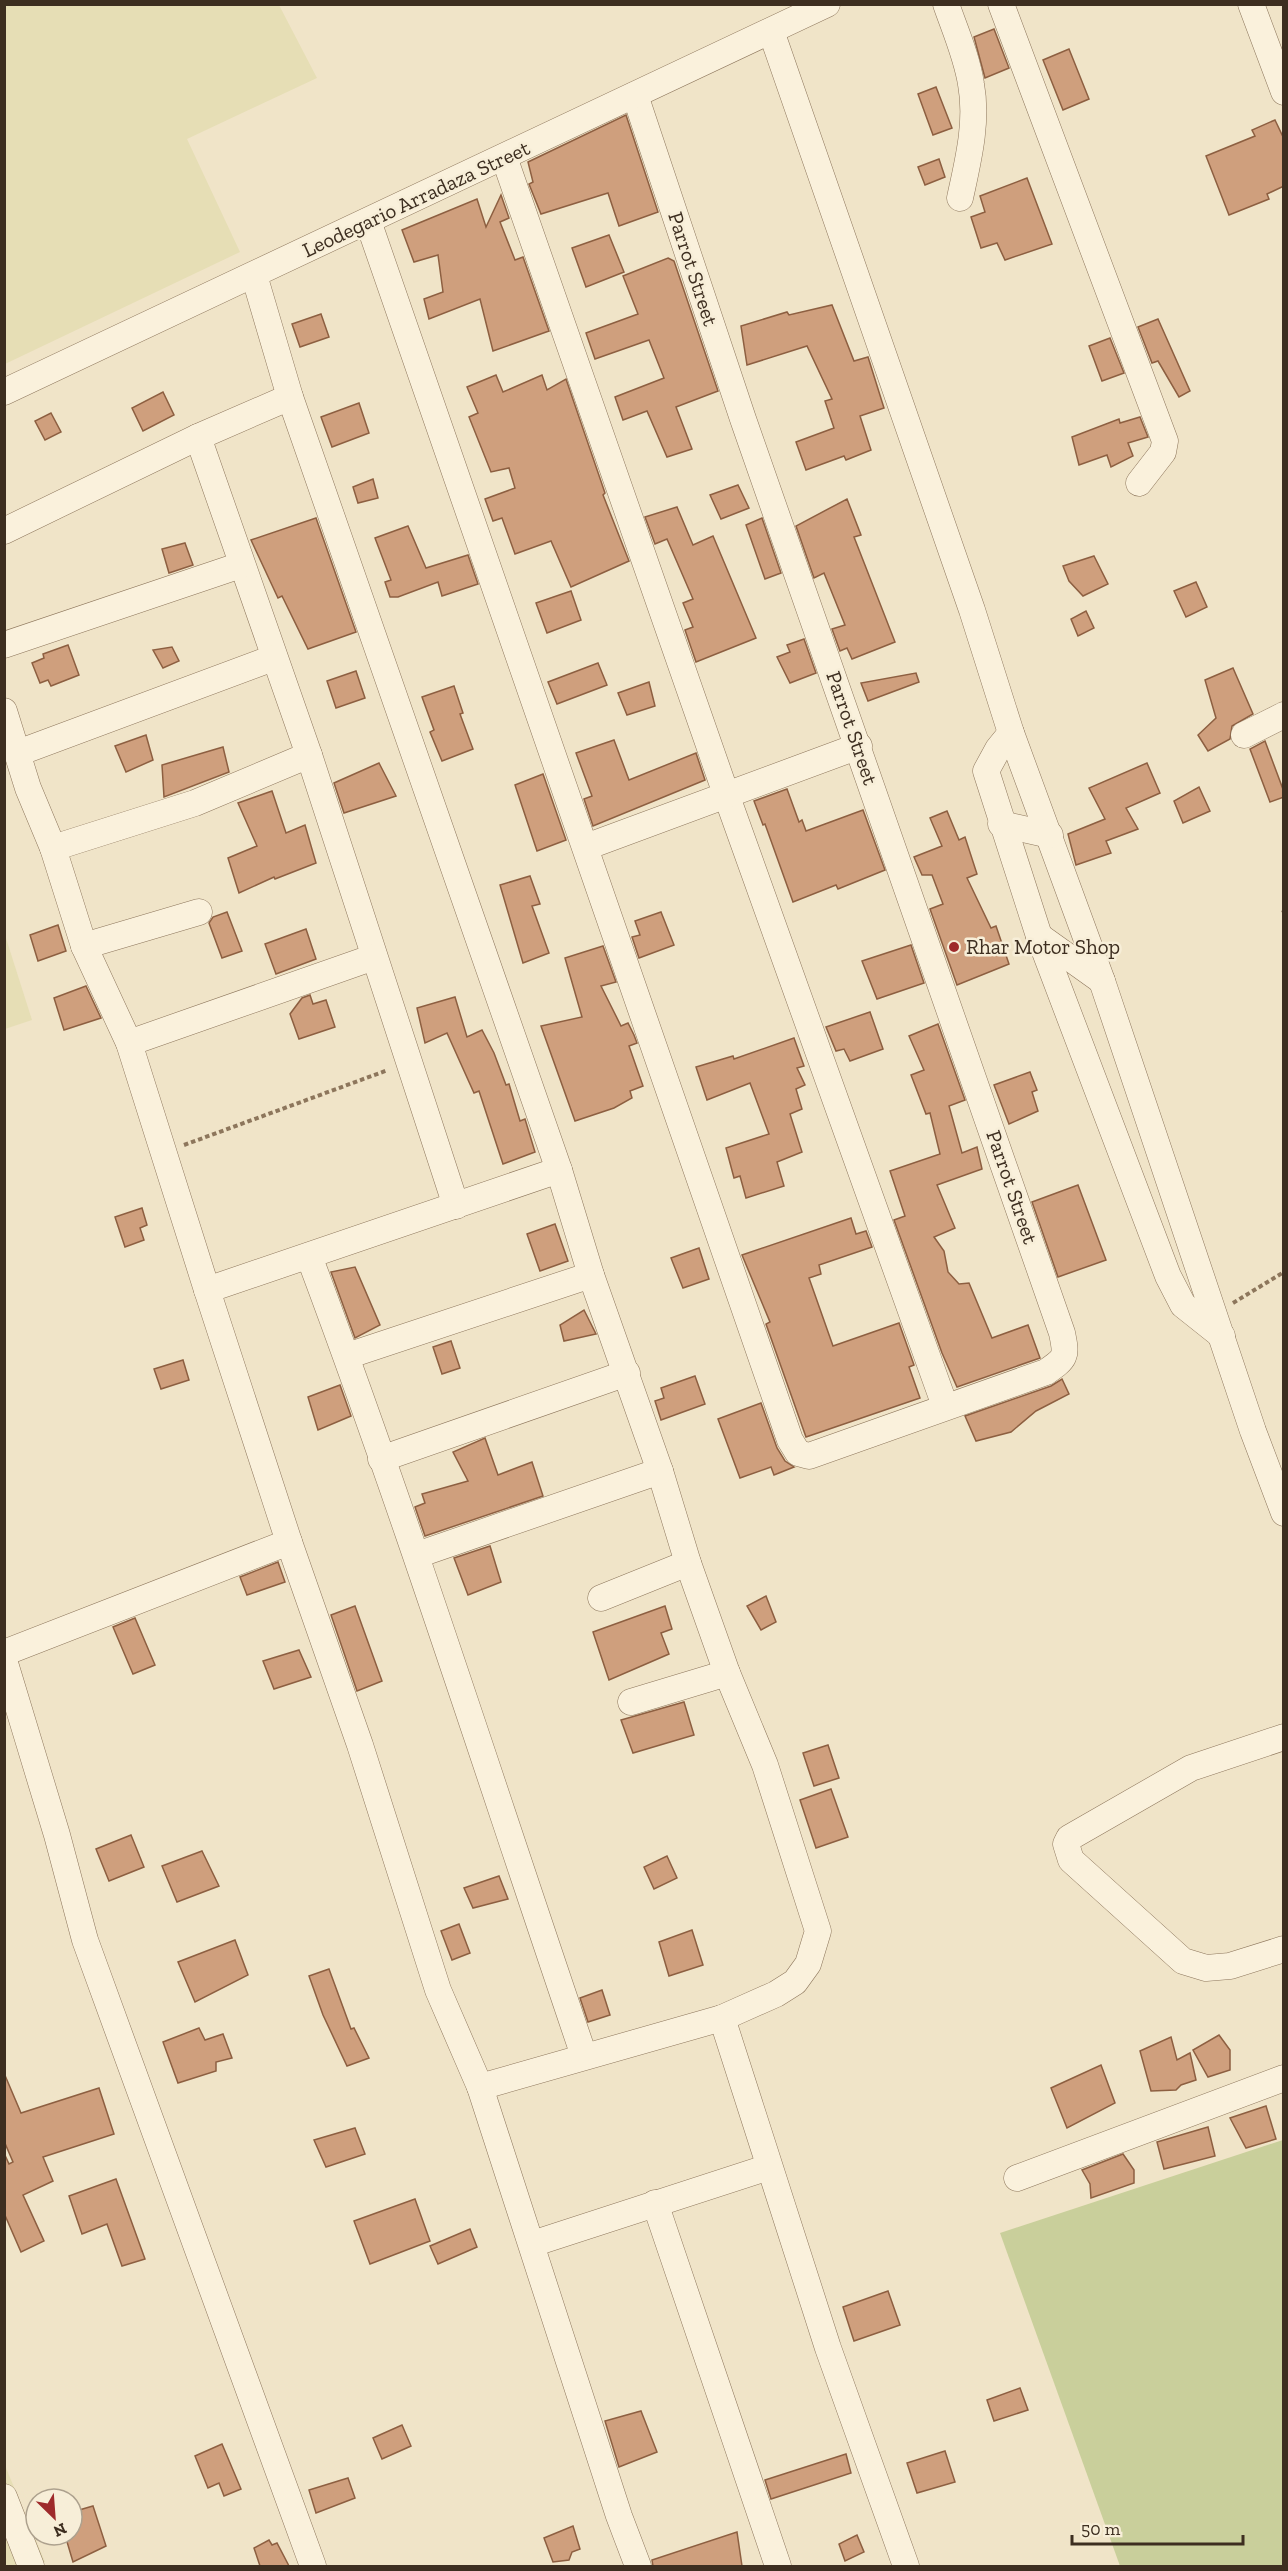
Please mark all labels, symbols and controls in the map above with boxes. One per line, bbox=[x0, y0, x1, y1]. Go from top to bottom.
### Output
street label: Leodegario Arradaza Street bbox=[298, 135, 534, 262]
street label: Parrot Street bbox=[663, 209, 724, 329]
street label: Parrot Street bbox=[821, 668, 884, 788]
place label: Rhar Motor Shop bbox=[966, 934, 1120, 959]
marker: Rhar Motor Shop bbox=[947, 940, 961, 954]
street label: Parrot Street bbox=[981, 1127, 1044, 1247]
north arrow bbox=[24, 2487, 84, 2547]
scale bar bbox=[1072, 2508, 1243, 2546]
text: 50 m bbox=[1081, 2518, 1121, 2540]
text: N bbox=[51, 2519, 70, 2541]

